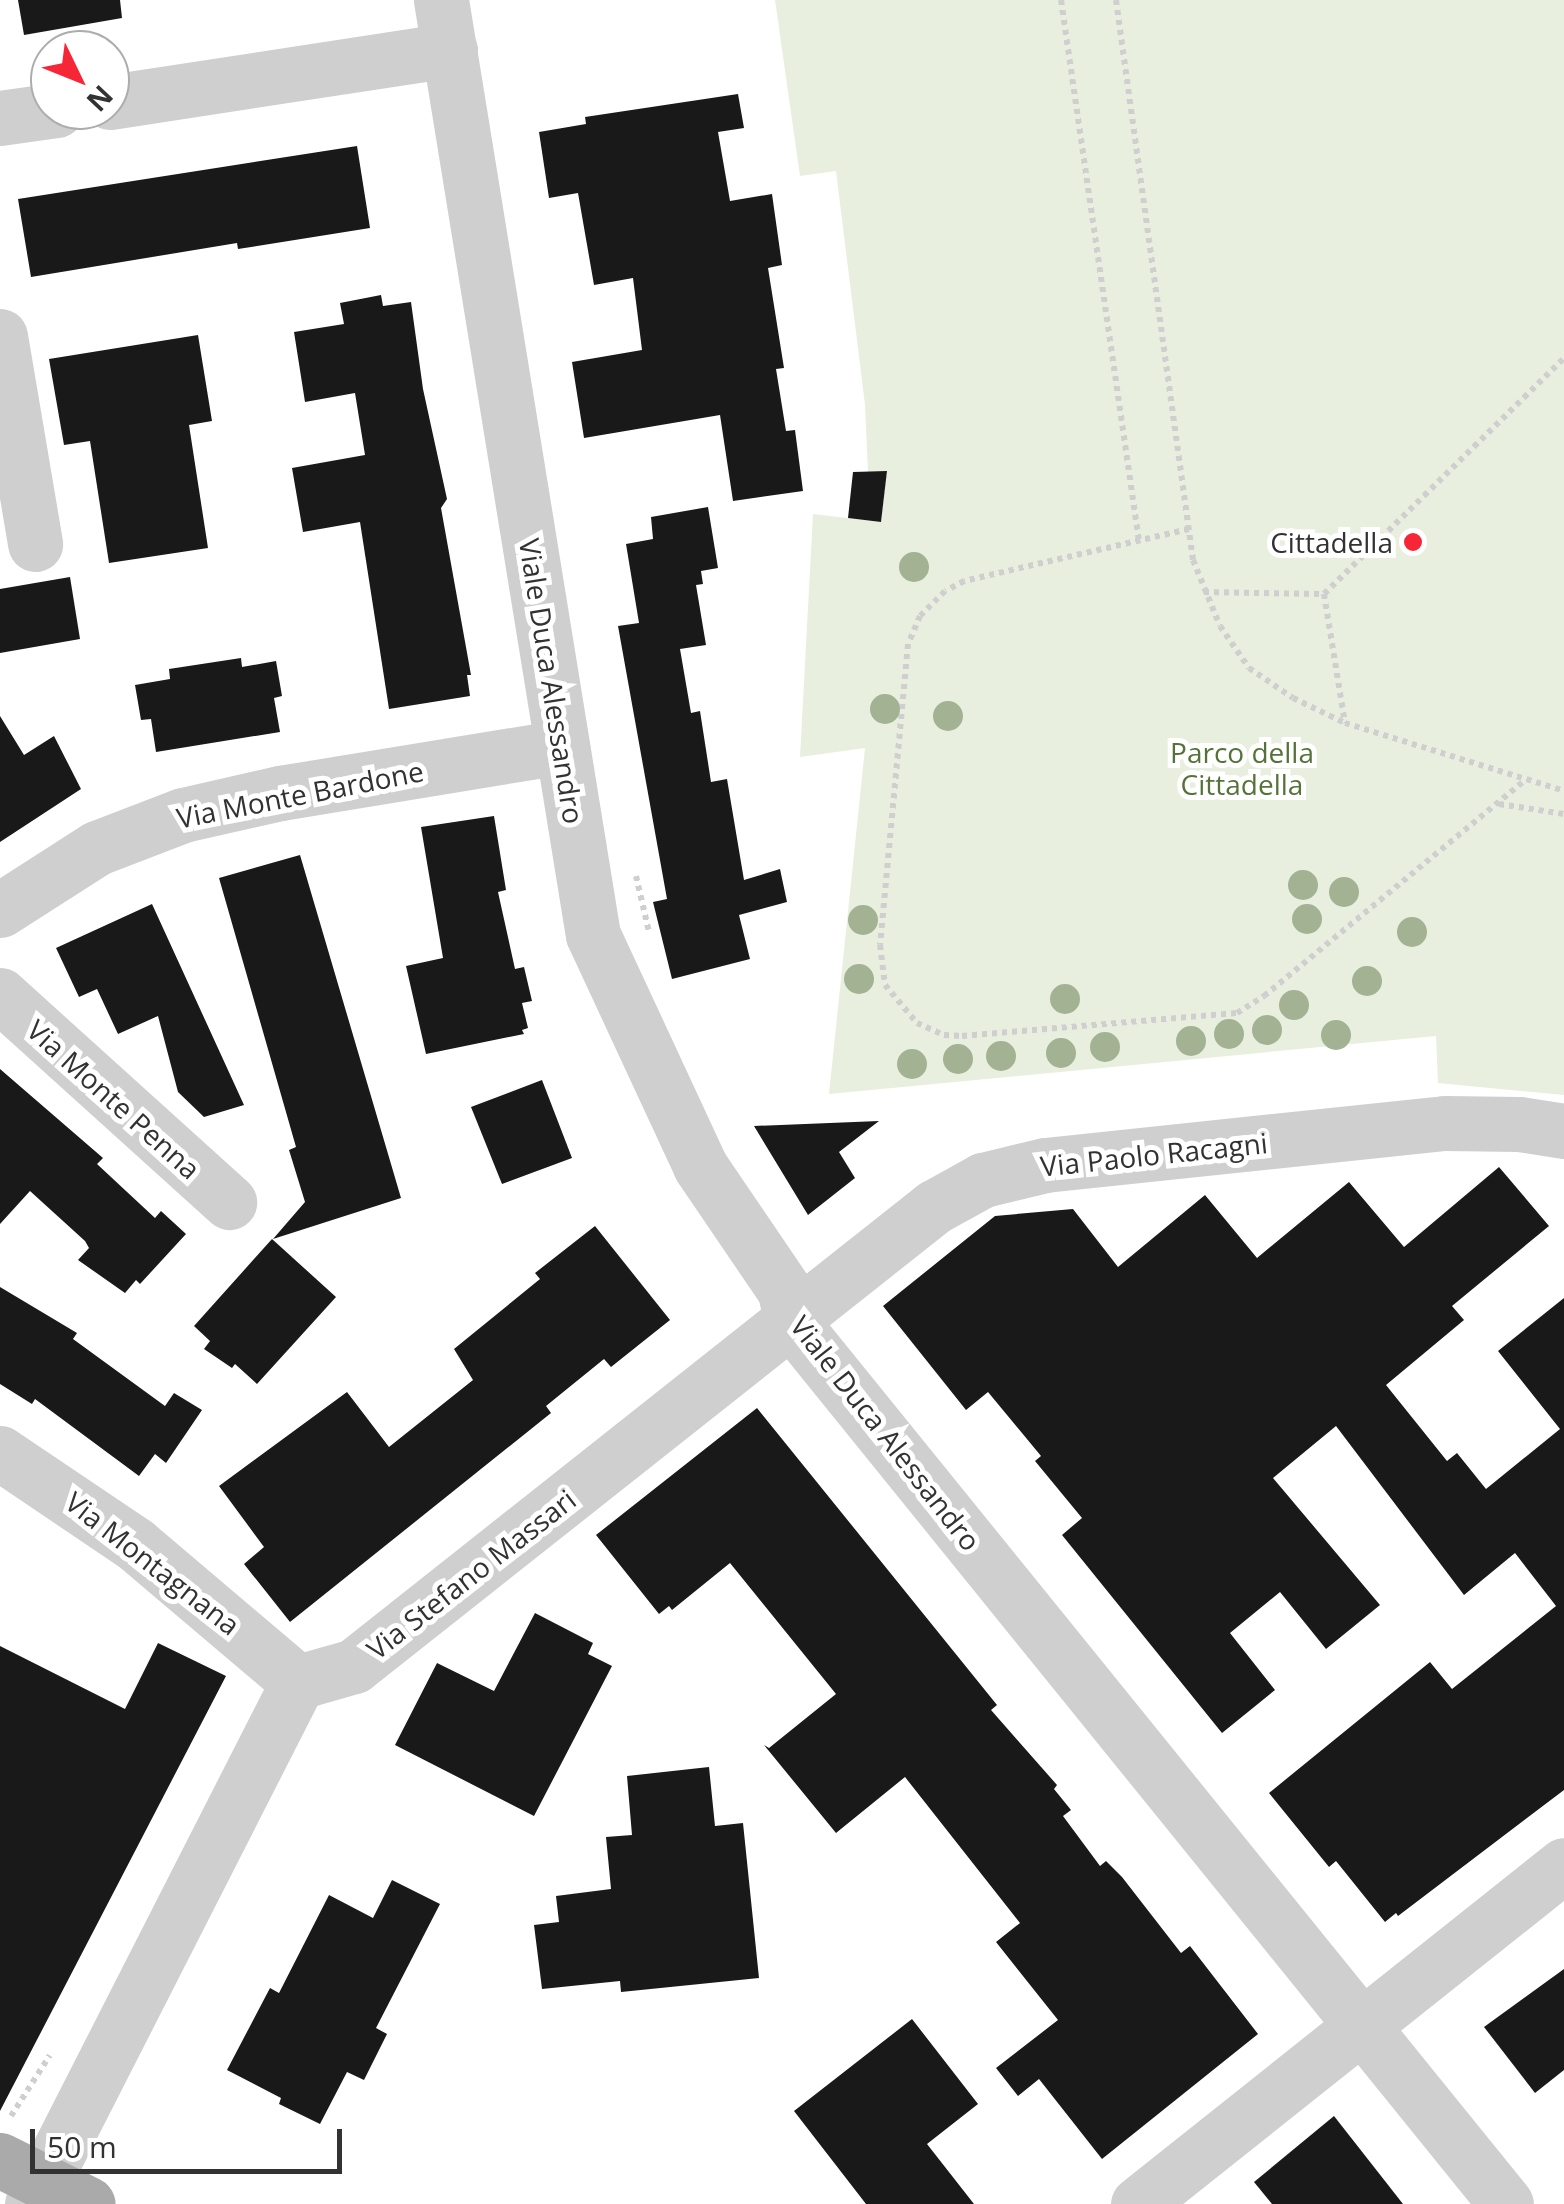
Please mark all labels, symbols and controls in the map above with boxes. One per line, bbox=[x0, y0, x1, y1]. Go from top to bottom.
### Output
north arrow bbox=[30, 30, 130, 130]
text: N bbox=[79, 78, 122, 120]
place label: Cittadella bbox=[1270, 525, 1393, 559]
marker: Cittadella bbox=[1402, 531, 1424, 553]
street label: Viale Duca Alessandro bbox=[513, 536, 591, 826]
park label: Parco della Cittadella bbox=[1170, 735, 1314, 801]
street label: Via Monte Bardone bbox=[174, 754, 426, 834]
street label: Via Monte Penna bbox=[21, 1012, 207, 1186]
street label: Via Paolo Racagni bbox=[1039, 1125, 1269, 1183]
street label: Viale Duca Alessandro bbox=[784, 1309, 988, 1557]
street label: Via Stefano Massari bbox=[360, 1482, 582, 1666]
street label: Via Montagnana bbox=[59, 1485, 247, 1641]
scale bar bbox=[35, 2109, 348, 2171]
text: 50 m bbox=[47, 2126, 117, 2167]

